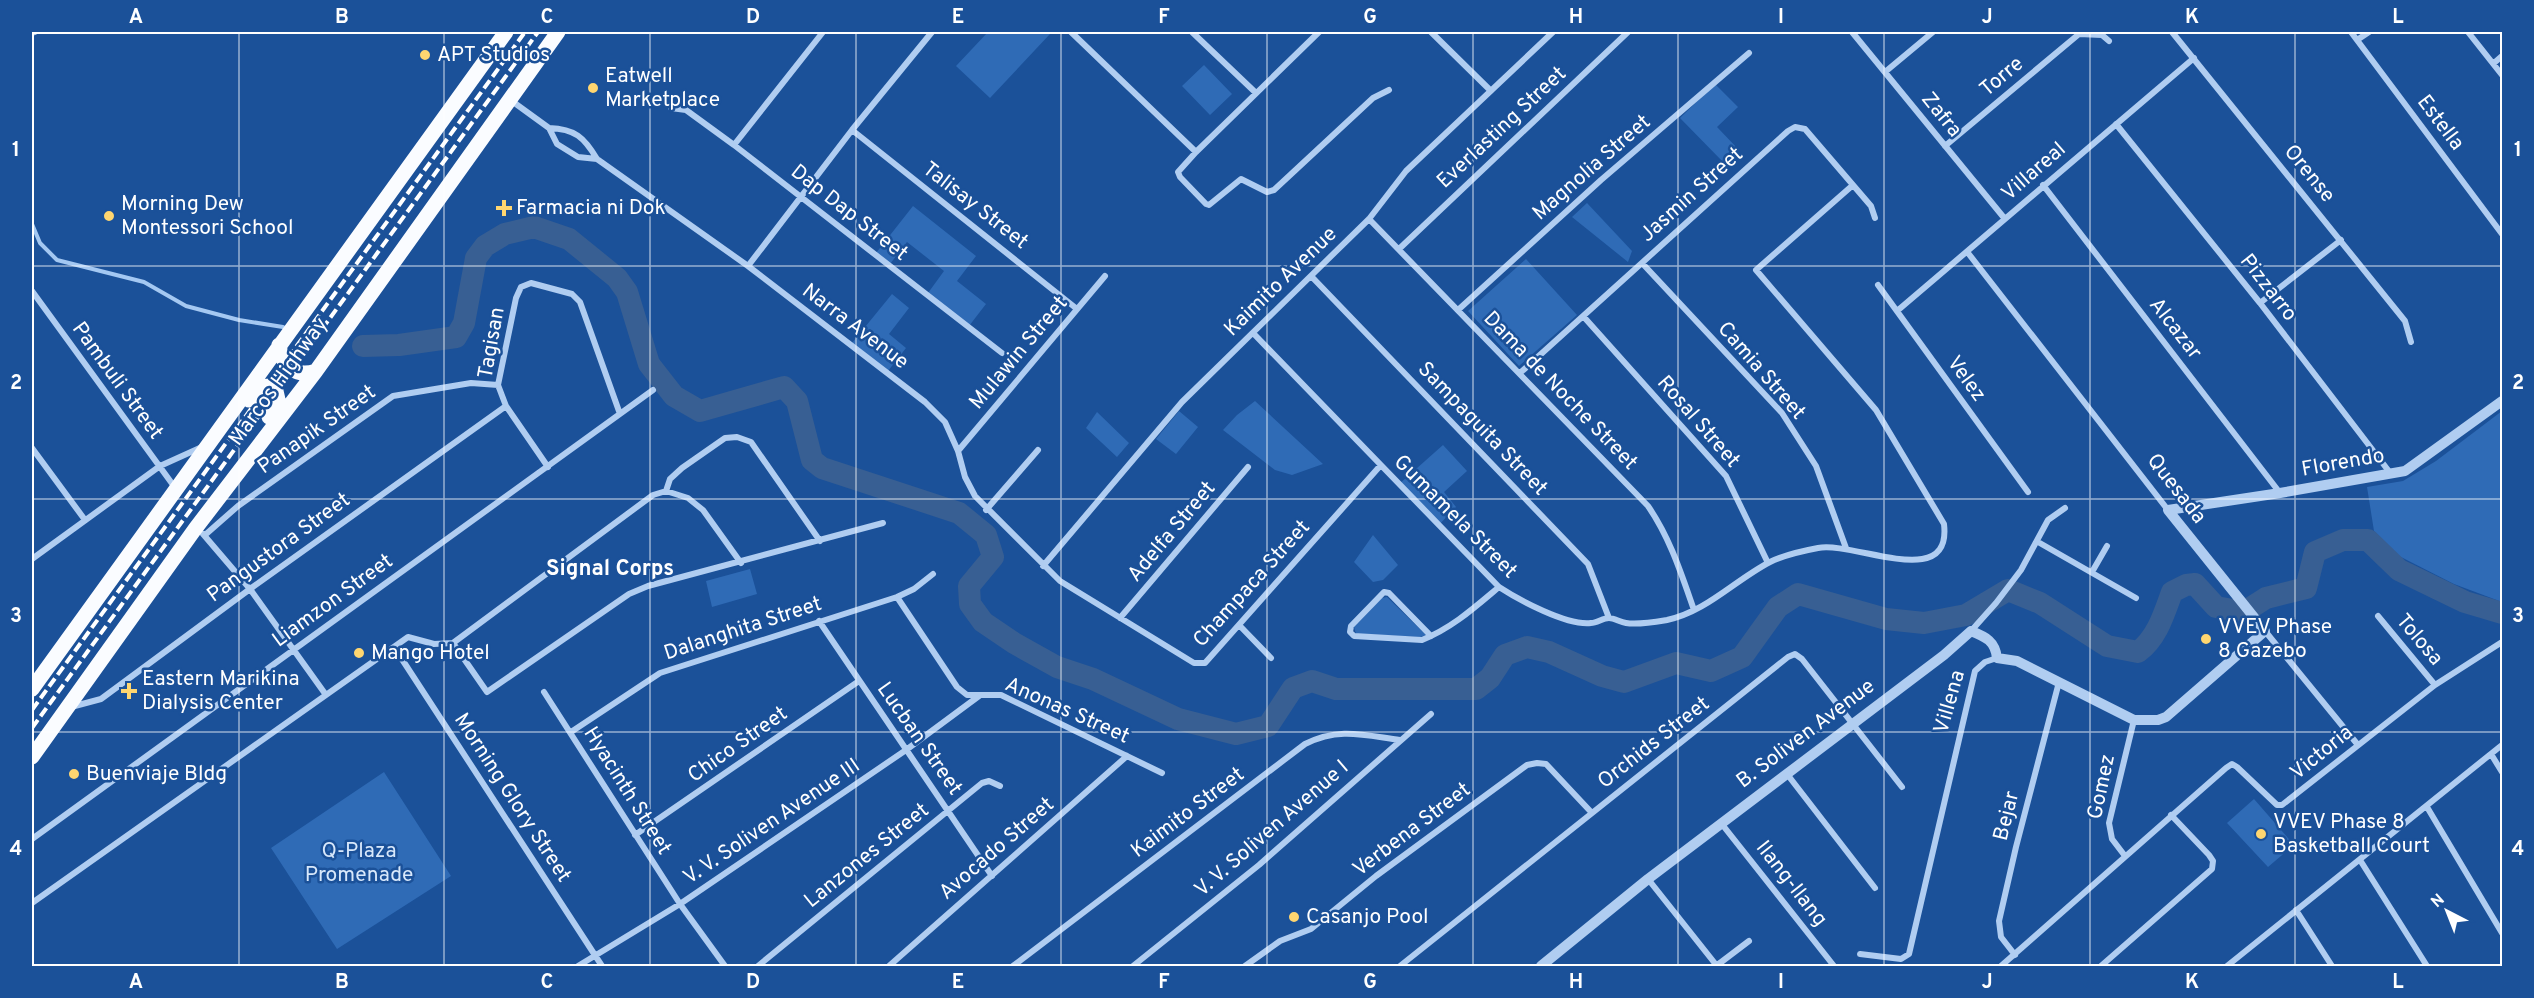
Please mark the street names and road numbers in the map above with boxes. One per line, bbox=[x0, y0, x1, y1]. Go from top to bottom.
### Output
street label: Torre bbox=[1975, 51, 2029, 103]
street label: Everlasting Street bbox=[1432, 61, 1572, 195]
street label: Zafra bbox=[1915, 87, 1967, 143]
street label: Estella bbox=[2410, 90, 2470, 156]
street label: Magnolia Street bbox=[1527, 109, 1657, 227]
street label: Villareal bbox=[1996, 137, 2072, 207]
street label: Orense bbox=[2277, 139, 2341, 209]
street label: Jasmin Street bbox=[1635, 141, 1749, 249]
street label: Talisay Street bbox=[917, 156, 1033, 256]
street label: Dap Dap Street bbox=[785, 159, 913, 267]
street label: Kaimito Avenue bbox=[1219, 221, 1343, 343]
street label: Pizzarro bbox=[2233, 249, 2303, 327]
street label: Narra Avenue bbox=[796, 278, 914, 376]
street label: Mulawin Street bbox=[964, 291, 1074, 415]
street label: Alcazar bbox=[2142, 293, 2208, 365]
street label: Tagisan bbox=[472, 305, 512, 381]
street label: Dama de Noche Street bbox=[1477, 306, 1643, 476]
street label: Marcos Highway bbox=[223, 312, 335, 452]
street label: Camia Street bbox=[1711, 316, 1811, 426]
street label: Pambuli Street bbox=[65, 317, 169, 445]
street label: Velez bbox=[1940, 351, 1992, 407]
street label: Sampaguita Street bbox=[1411, 356, 1553, 502]
street label: Rosal Street bbox=[1650, 370, 1746, 474]
street label: Panapik Street bbox=[253, 379, 381, 481]
street label: Florendo bbox=[2299, 442, 2387, 484]
street label: Quesada bbox=[2140, 448, 2212, 530]
street label: Gumamela Street bbox=[1387, 449, 1523, 585]
street label: Adelfa Street bbox=[1122, 476, 1222, 588]
street label: Pangustora Street bbox=[202, 487, 356, 609]
street label: Champaca Street bbox=[1188, 515, 1316, 653]
street label: Liamzon Street bbox=[267, 548, 399, 654]
street label: Dalanghita Street bbox=[661, 591, 825, 667]
street label: Tolosa bbox=[2389, 608, 2449, 672]
street label: Villena bbox=[1928, 667, 1972, 737]
street label: Anonas Street bbox=[1000, 671, 1134, 751]
street label: B. Soliven Avenue bbox=[1731, 673, 1881, 795]
street label: Lucban Street bbox=[870, 677, 968, 801]
street label: Orchids Street bbox=[1592, 691, 1716, 795]
street label: Chico Street bbox=[683, 701, 793, 789]
street label: Morning Glory Street bbox=[447, 708, 577, 888]
street label: Victoria bbox=[2285, 720, 2359, 786]
street label: Hyacinth Street bbox=[577, 722, 677, 860]
street label: Gomez bbox=[2082, 752, 2122, 822]
street label: V. V. Soliven Avenue III bbox=[678, 753, 866, 891]
street label: V. V. Soliven Avenue I bbox=[1189, 755, 1355, 903]
street label: Kaimito Street bbox=[1126, 762, 1250, 864]
street label: Verbena Street bbox=[1348, 777, 1476, 883]
street label: Bejar bbox=[1988, 788, 2026, 844]
street label: Avocado Street bbox=[934, 792, 1060, 906]
street label: Lanzones Street bbox=[799, 797, 935, 915]
street label: Ilang-Ilang bbox=[1749, 836, 1833, 932]

